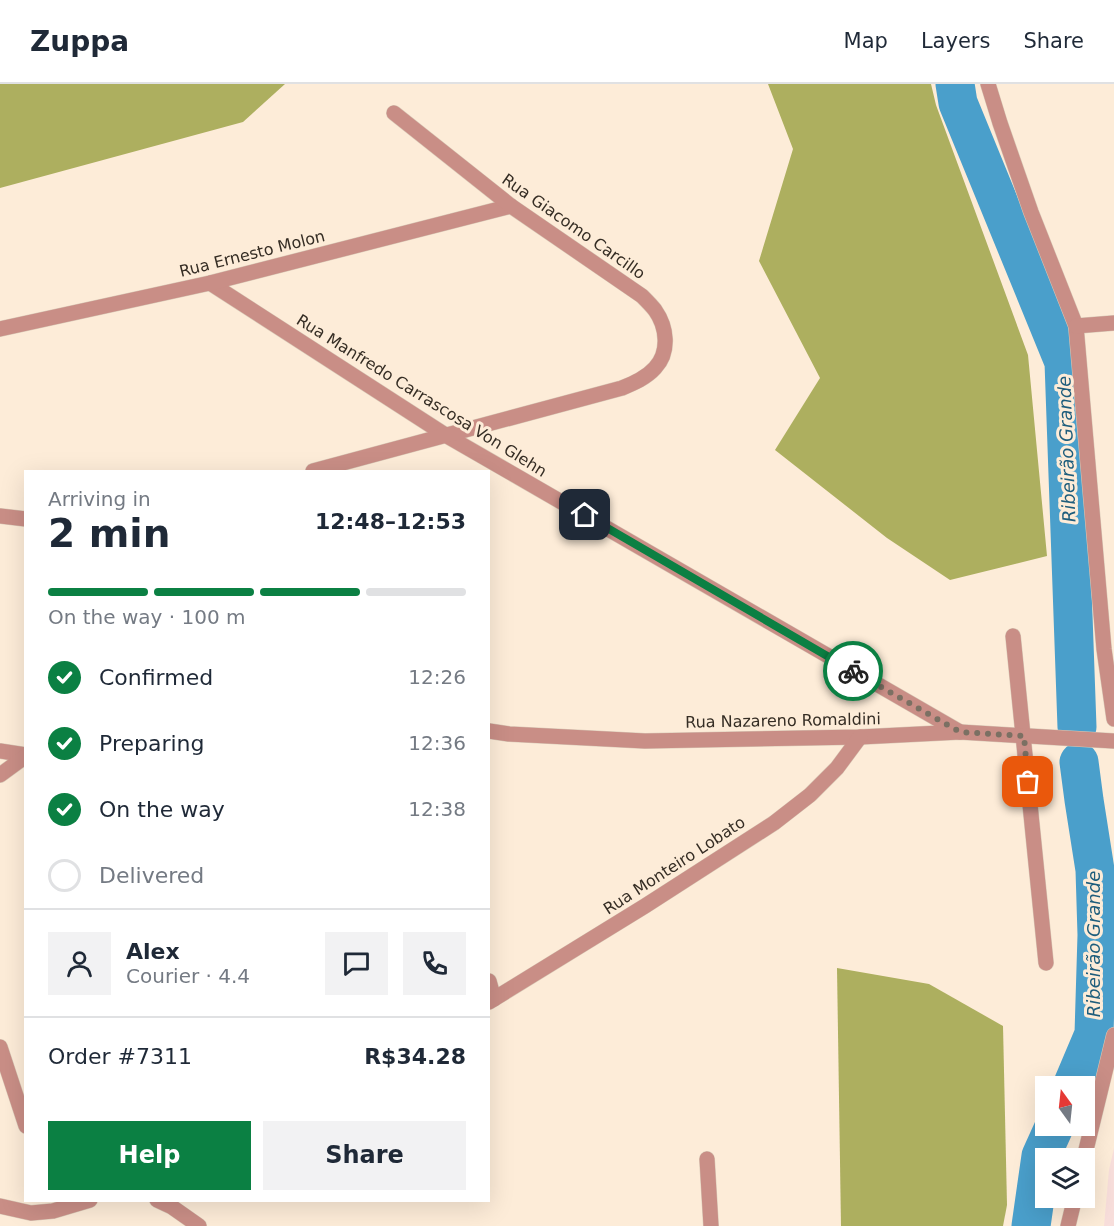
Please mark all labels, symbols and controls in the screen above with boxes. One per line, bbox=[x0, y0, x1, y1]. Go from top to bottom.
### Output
text: Zuppa bbox=[30, 25, 129, 58]
text: Map bbox=[844, 29, 888, 53]
text: Layers bbox=[921, 29, 990, 53]
text: Share bbox=[1023, 29, 1084, 53]
street label: Rua Giacomo Carcillo bbox=[499, 170, 649, 283]
street label: Rua Ernesto Molon bbox=[177, 226, 327, 281]
street label: Rua Manfredo Carrascosa Von Glehn bbox=[293, 310, 550, 481]
water label: Ribeirão Grande bbox=[1053, 375, 1080, 523]
text: Arriving in bbox=[48, 487, 151, 511]
pin bbox=[559, 489, 610, 540]
icon: home bbox=[568, 498, 601, 531]
text: 12:48–12:53 bbox=[315, 509, 466, 534]
text: 2 min bbox=[48, 511, 170, 556]
text: On the way · 100 m bbox=[48, 605, 246, 629]
courier bbox=[823, 641, 883, 701]
icon: bike bbox=[837, 655, 870, 688]
icon: check bbox=[48, 661, 81, 694]
text: Confirmed bbox=[99, 665, 213, 690]
text: 12:26 bbox=[408, 665, 466, 689]
street label: Rua Nazareno Romaldini bbox=[685, 709, 881, 732]
icon: check bbox=[48, 727, 81, 760]
text: Preparing bbox=[99, 731, 205, 756]
text: 12:36 bbox=[408, 731, 466, 755]
pin bbox=[1002, 756, 1053, 807]
icon: bag bbox=[1011, 765, 1044, 798]
icon: check bbox=[48, 793, 81, 826]
text: On the way bbox=[99, 797, 225, 822]
text: 12:38 bbox=[408, 797, 466, 821]
street label: Rua Monteiro Lobato bbox=[600, 812, 749, 918]
text: Delivered bbox=[99, 863, 204, 888]
water label: Ribeirão Grande bbox=[1083, 871, 1104, 1017]
button: person bbox=[48, 932, 111, 995]
button: chat bbox=[325, 932, 388, 995]
button: phone bbox=[403, 932, 466, 995]
text: Alex bbox=[126, 939, 180, 964]
text: Courier · 4.4 bbox=[126, 964, 250, 988]
text: Order #7311 bbox=[48, 1044, 192, 1069]
text: R$34.28 bbox=[364, 1044, 466, 1069]
north arrow bbox=[1035, 1076, 1095, 1136]
map controls bbox=[1035, 1076, 1095, 1208]
button: Help bbox=[48, 1121, 251, 1190]
button: Share bbox=[263, 1121, 466, 1190]
button: layers bbox=[1035, 1148, 1095, 1208]

